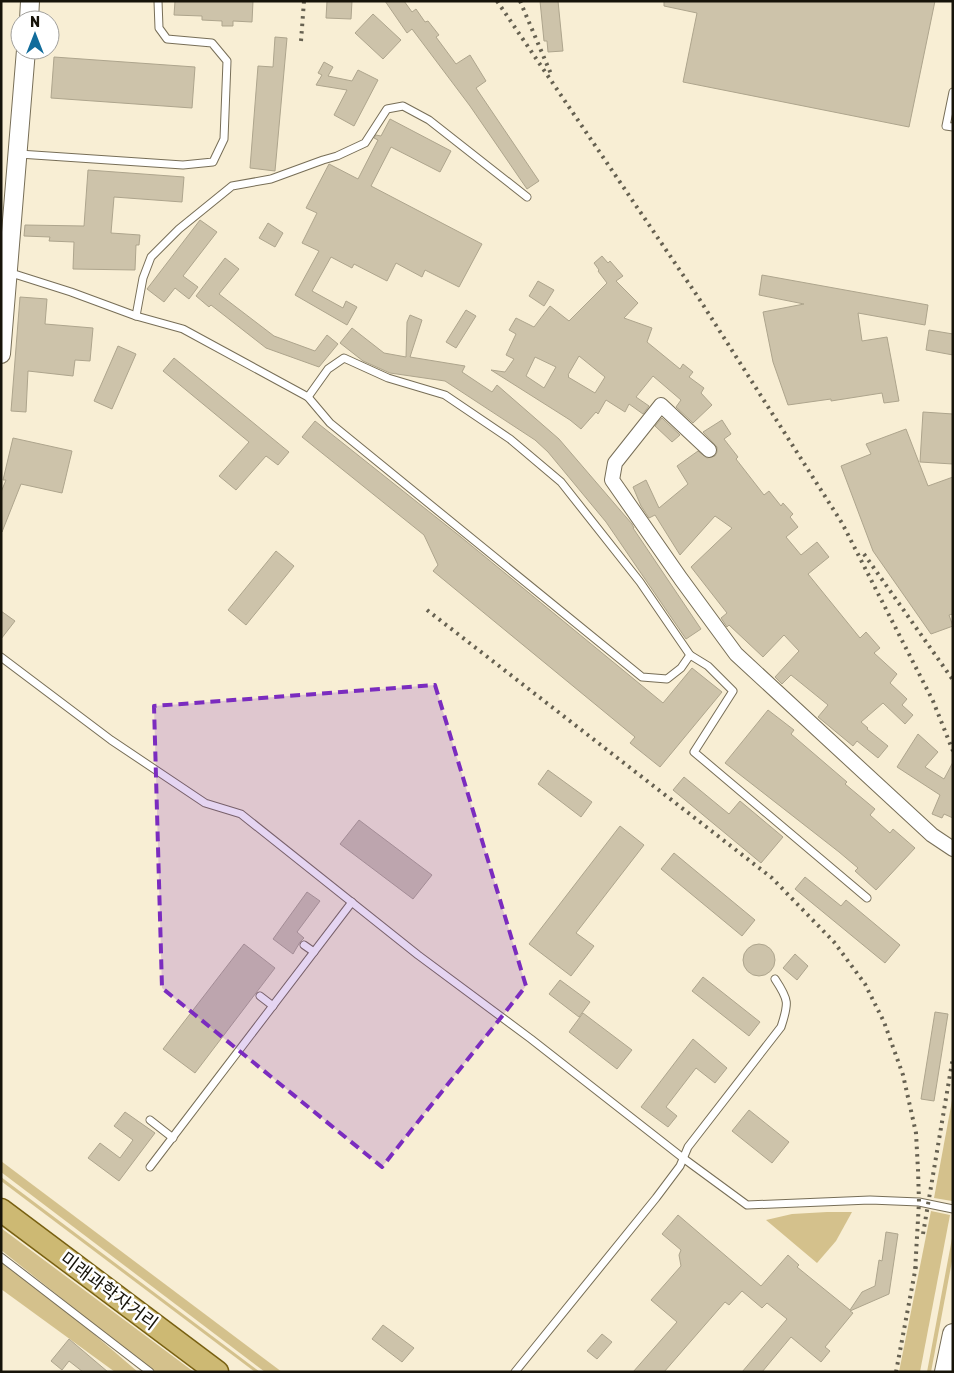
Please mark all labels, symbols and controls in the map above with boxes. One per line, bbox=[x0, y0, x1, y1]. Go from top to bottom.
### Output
north arrow bbox=[10, 10, 60, 60]
text: N bbox=[30, 14, 40, 31]
street label: 미래과학자거리 bbox=[56, 1247, 162, 1335]

